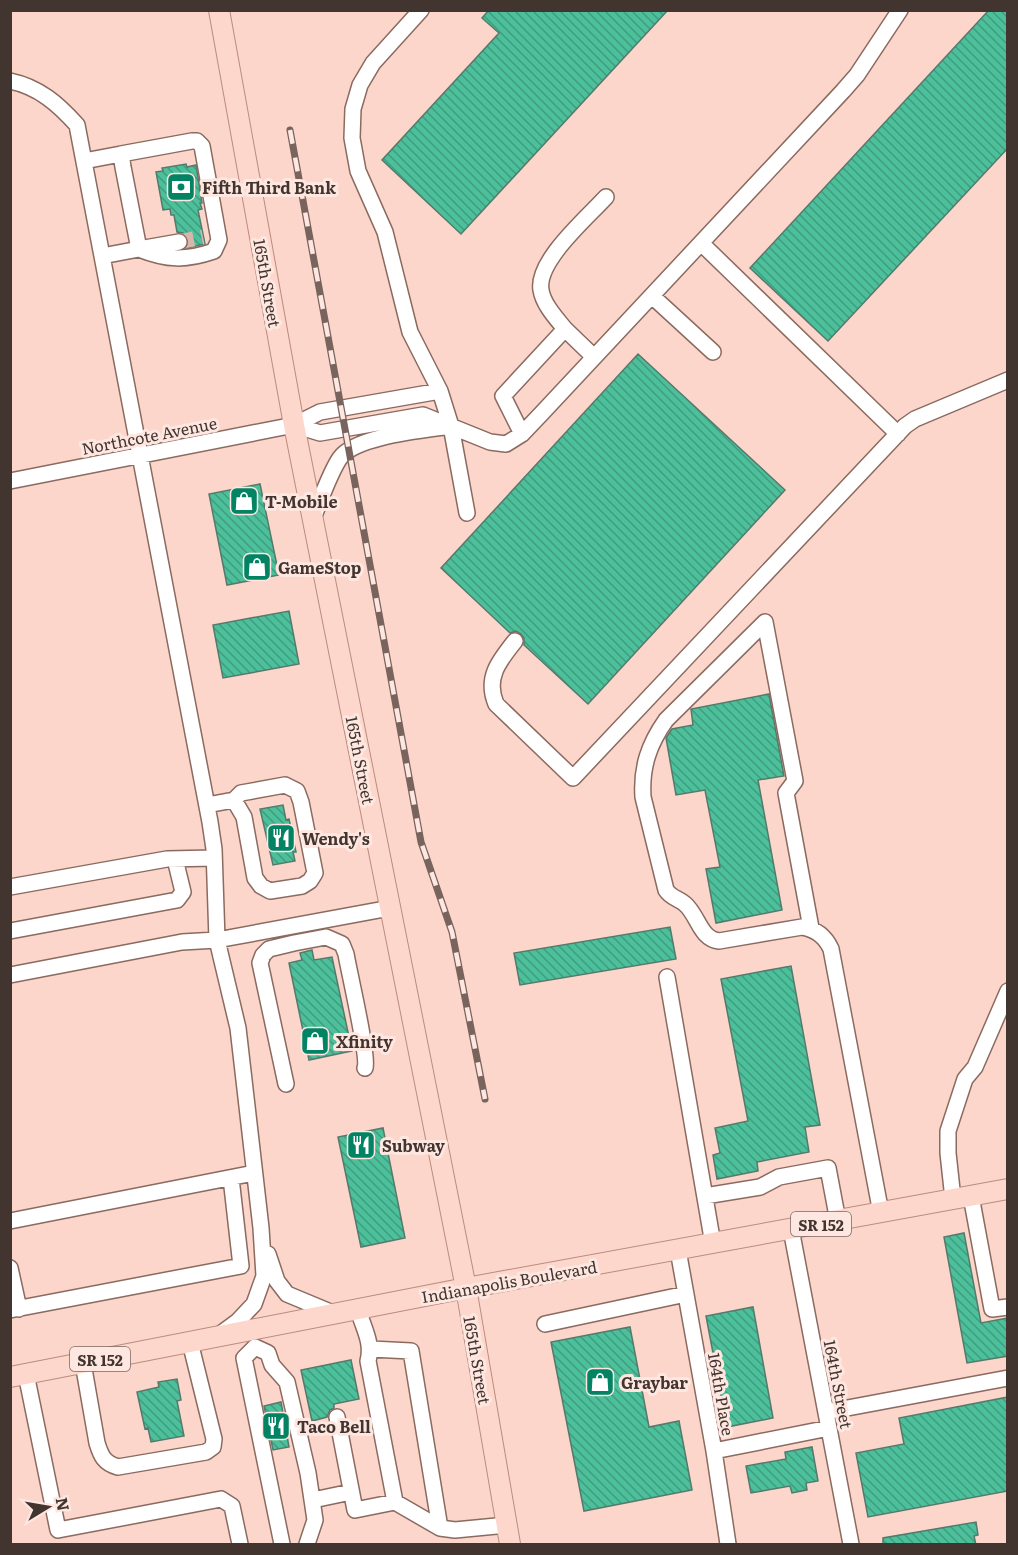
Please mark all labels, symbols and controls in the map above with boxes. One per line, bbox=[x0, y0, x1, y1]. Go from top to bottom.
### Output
bank icon: Fifth Third Bank bbox=[165, 171, 197, 203]
place label: Fifth Third Bank bbox=[202, 175, 336, 199]
street label: 165th Street bbox=[248, 237, 288, 330]
street label: Northcote Avenue bbox=[79, 410, 219, 460]
shop icon: T-Mobile bbox=[228, 485, 260, 517]
place label: T-Mobile bbox=[265, 489, 338, 513]
shop icon: GameStop bbox=[241, 551, 273, 583]
place label: GameStop bbox=[278, 555, 361, 579]
street label: 165th Street bbox=[341, 714, 381, 807]
restaurant icon: Wendy's bbox=[265, 822, 297, 854]
place label: Wendy's bbox=[302, 826, 370, 850]
shop icon: Xfinity bbox=[299, 1025, 331, 1057]
place label: Xfinity bbox=[336, 1029, 393, 1053]
restaurant icon: Subway bbox=[345, 1129, 377, 1161]
place label: Subway bbox=[382, 1133, 445, 1157]
road number: SR 152 bbox=[791, 1212, 851, 1236]
street label: Indianapolis Boulevard bbox=[419, 1254, 599, 1308]
street label: 165th Street bbox=[458, 1314, 498, 1407]
street label: 164th Street bbox=[819, 1338, 859, 1431]
road number: SR 152 bbox=[70, 1347, 130, 1371]
street label: 164th Place bbox=[703, 1351, 741, 1437]
shop icon: Graybar bbox=[584, 1366, 616, 1398]
place label: Graybar bbox=[621, 1370, 688, 1394]
restaurant icon: Taco Bell bbox=[260, 1410, 292, 1442]
place label: Taco Bell bbox=[297, 1414, 371, 1438]
north arrow bbox=[18, 1477, 78, 1537]
text: N bbox=[51, 1495, 77, 1513]

